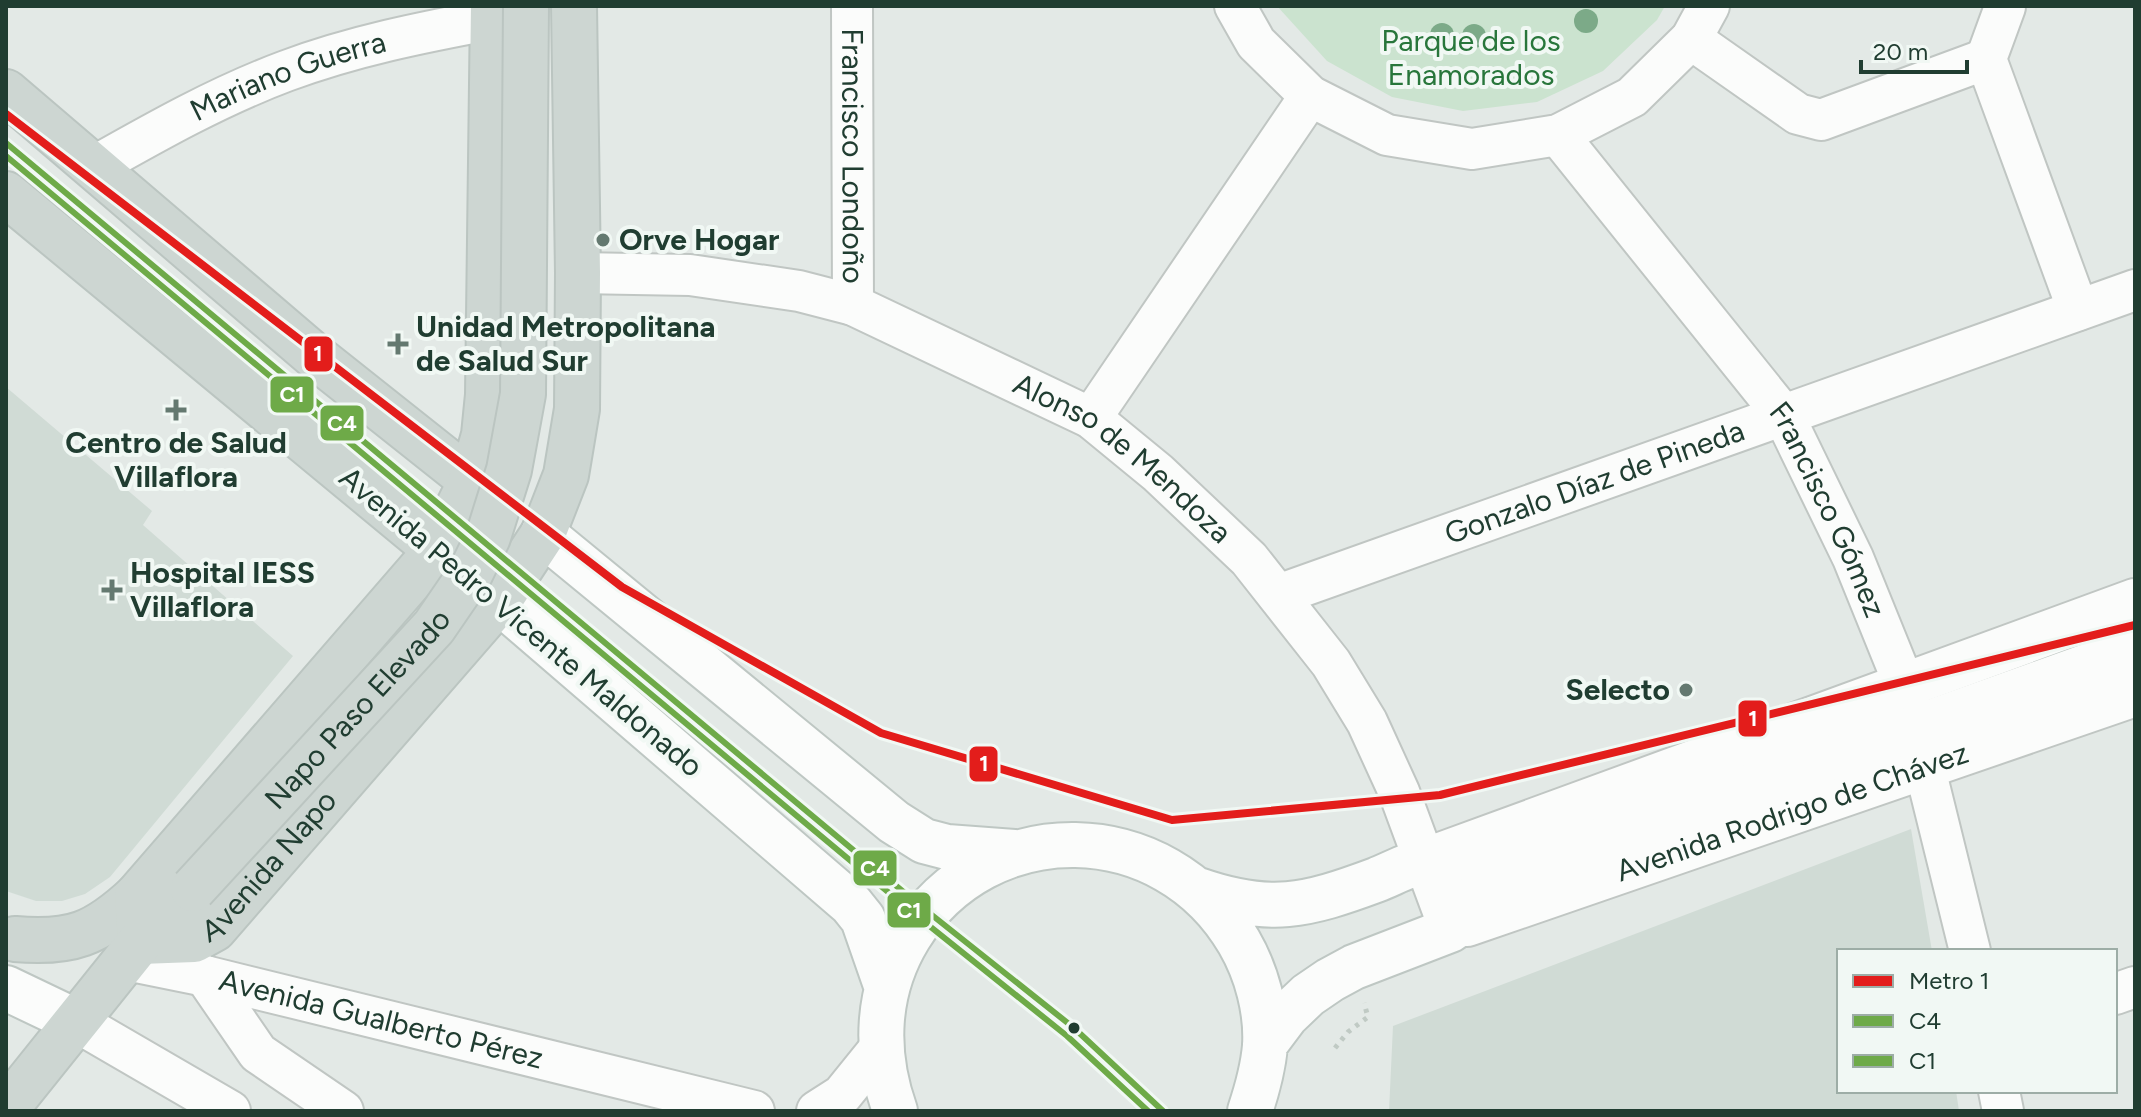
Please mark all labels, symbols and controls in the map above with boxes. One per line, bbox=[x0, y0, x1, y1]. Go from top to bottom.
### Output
park label: Parque de los Enamorados bbox=[1381, 22, 1561, 93]
street label: Mariano Guerra bbox=[184, 23, 389, 129]
scale bar bbox=[1861, 24, 1967, 74]
street label: Francisco Londoño bbox=[834, 28, 872, 284]
text: 20 m bbox=[1873, 37, 1928, 66]
place label: Orve Hogar bbox=[619, 221, 779, 258]
marker: Orve Hogar bbox=[594, 231, 612, 249]
place label: Unidad Metropolitana de Salud Sur bbox=[416, 308, 716, 379]
marker: Unidad Metropolitana de Salud Sur bbox=[387, 333, 409, 355]
line badge: 1 bbox=[303, 335, 334, 373]
text: 1 bbox=[313, 340, 323, 367]
street label: Alonso de Mendoza bbox=[1008, 365, 1240, 551]
line badge: C1 bbox=[269, 375, 315, 414]
text: C1 bbox=[279, 381, 305, 408]
street label: Francisco Gómez bbox=[1762, 394, 1894, 622]
marker: Centro de Salud Villaflora bbox=[165, 399, 187, 421]
line badge: C4 bbox=[319, 404, 365, 442]
text: C4 bbox=[327, 410, 357, 437]
street label: Gonzalo Díaz de Pineda bbox=[1440, 412, 1749, 552]
place label: Centro de Salud Villaflora bbox=[65, 424, 287, 495]
street label: Avenida Pedro Vicente Maldonado bbox=[332, 459, 711, 785]
place label: Hospital IESS Villaflora bbox=[130, 554, 315, 625]
marker: Hospital IESS Villaflora bbox=[101, 579, 123, 601]
street label: Napo Paso Elevado bbox=[257, 602, 459, 817]
place label: Selecto bbox=[1566, 671, 1670, 708]
marker: Selecto bbox=[1677, 681, 1695, 699]
line badge: 1 bbox=[1737, 699, 1768, 738]
text: 1 bbox=[1748, 705, 1758, 732]
street label: Avenida Rodrigo de Chávez bbox=[1611, 734, 1973, 889]
line badge: 1 bbox=[968, 745, 999, 783]
text: 1 bbox=[979, 750, 989, 777]
street label: Avenida Napo bbox=[195, 782, 344, 950]
line badge: C4 bbox=[852, 849, 898, 887]
text: C4 bbox=[860, 855, 890, 882]
line badge: C1 bbox=[886, 891, 932, 929]
text: C1 bbox=[896, 897, 922, 924]
legend bbox=[1837, 949, 2117, 1093]
street label: Avenida Gualberto Pérez bbox=[216, 961, 547, 1076]
text: Metro 1 bbox=[1909, 966, 1989, 995]
text: C4 bbox=[1909, 1006, 1941, 1035]
unlabelled marker bbox=[1066, 1020, 1082, 1036]
text: C1 bbox=[1909, 1046, 1936, 1075]

